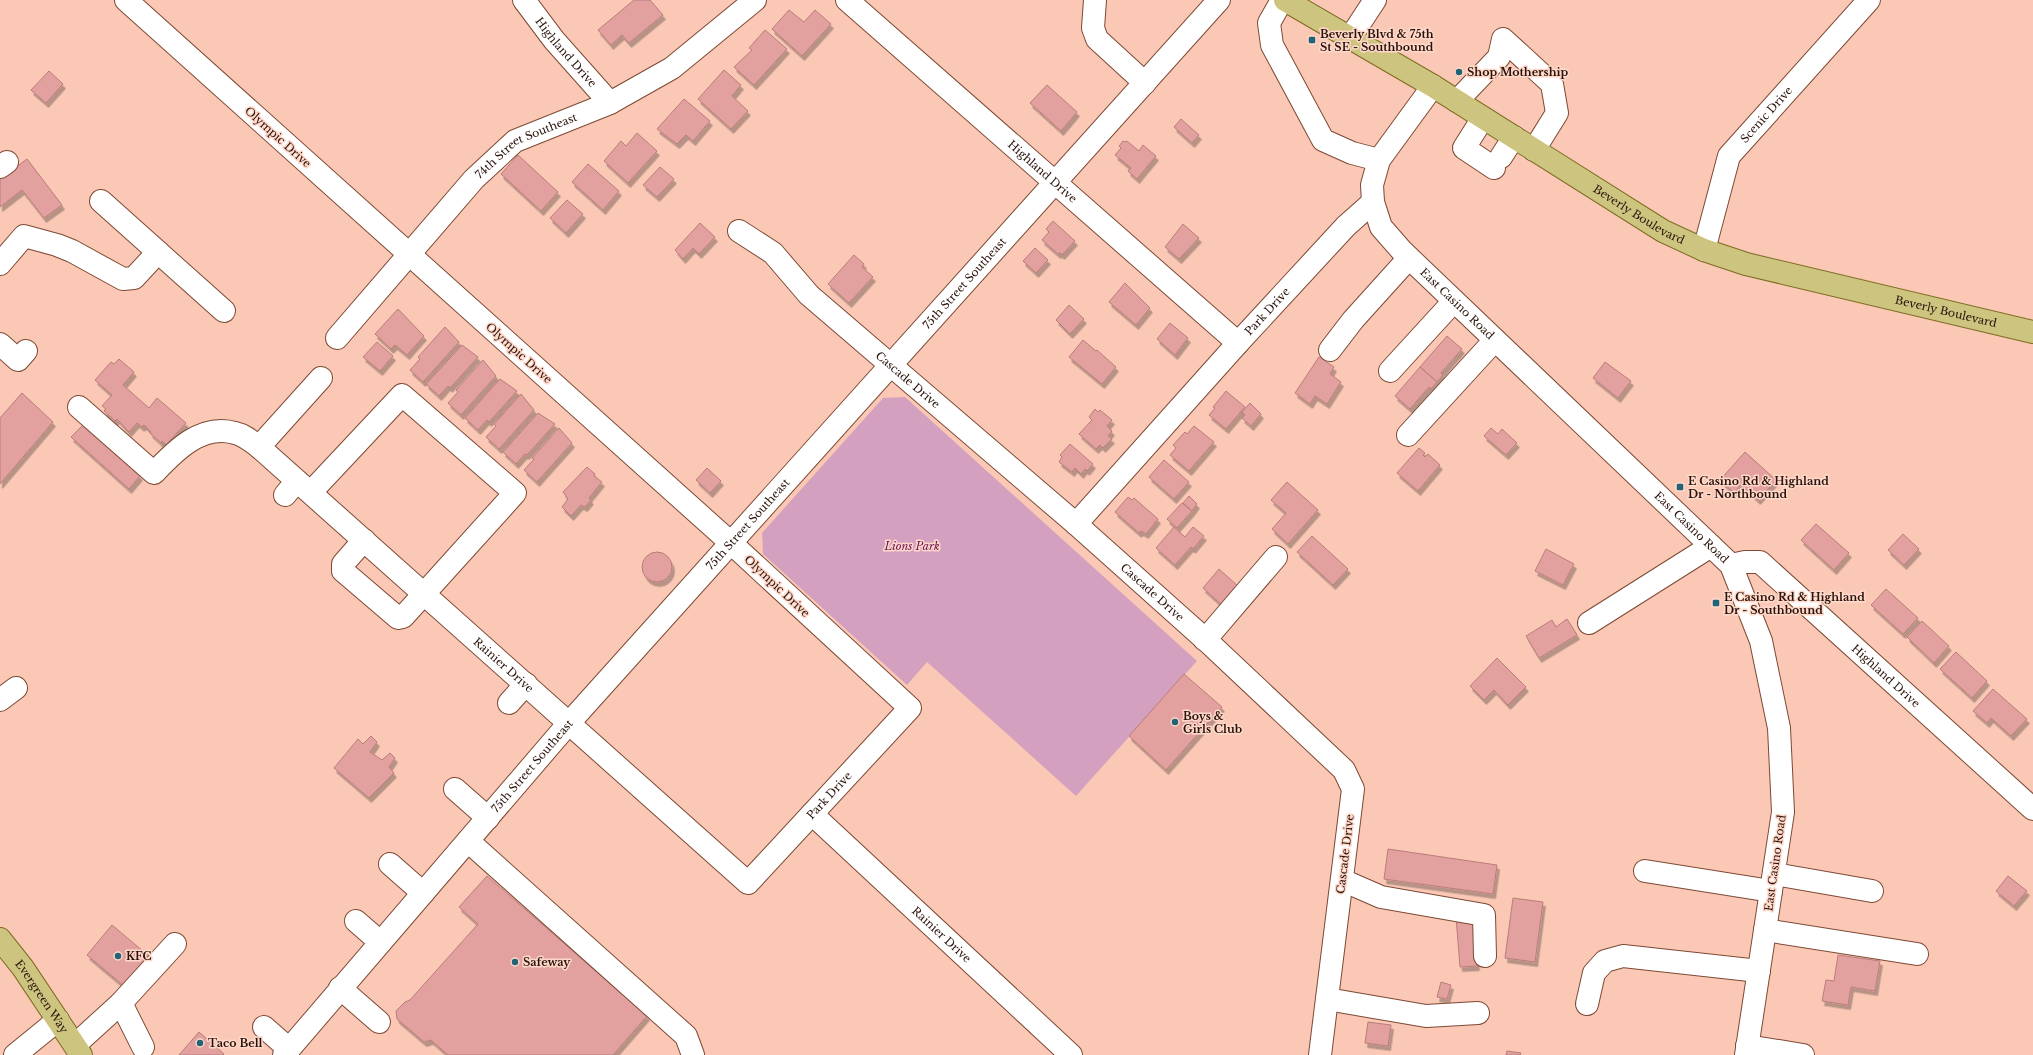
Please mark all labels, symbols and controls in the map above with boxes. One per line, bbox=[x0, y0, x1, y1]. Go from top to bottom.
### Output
street label: Highland Drive bbox=[532, 14, 600, 90]
place label: Beverly Blvd & 75th St SE - Southbound bbox=[1320, 27, 1434, 54]
marker: Beverly Blvd & 75th St SE - Southbound bbox=[1307, 35, 1317, 45]
place label: Shop Mothership bbox=[1467, 65, 1569, 79]
marker: Shop Mothership bbox=[1454, 67, 1464, 77]
street label: Scenic Drive bbox=[1737, 83, 1795, 146]
street label: Olympic Drive bbox=[242, 104, 314, 170]
street label: 74th Street Southeast bbox=[472, 110, 580, 181]
street label: Highland Drive bbox=[1005, 137, 1080, 206]
street label: Beverly Boulevard bbox=[1591, 182, 1687, 247]
street label: 75th Street Southeast bbox=[920, 234, 1010, 332]
street label: East Casino Road bbox=[1417, 265, 1498, 343]
street label: Park Drive bbox=[1242, 285, 1293, 338]
street label: Beverly Boulevard bbox=[1894, 293, 1999, 330]
street label: Olympic Drive bbox=[483, 320, 555, 386]
street label: Cascade Drive bbox=[873, 348, 943, 411]
place label: E Casino Rd & Highland Dr - Northbound bbox=[1688, 474, 1829, 501]
street label: 75th Street Southeast bbox=[703, 475, 793, 573]
marker: E Casino Rd & Highland Dr - Northbound bbox=[1675, 482, 1685, 492]
street label: East Casino Road bbox=[1651, 489, 1732, 566]
park label: Lions Park bbox=[883, 539, 940, 553]
street label: Olympic Drive bbox=[741, 552, 813, 620]
street label: Cascade Drive bbox=[1118, 560, 1187, 624]
place label: E Casino Rd & Highland Dr - Southbound bbox=[1724, 590, 1865, 617]
marker: E Casino Rd & Highland Dr - Southbound bbox=[1711, 598, 1721, 608]
street label: Rainier Drive bbox=[471, 635, 537, 695]
street label: Highland Drive bbox=[1849, 641, 1923, 710]
place label: Boys & Girls Club bbox=[1183, 709, 1242, 736]
street label: 75th Street Southeast bbox=[488, 716, 576, 815]
marker: Boys & Girls Club bbox=[1170, 717, 1180, 727]
street label: Park Drive bbox=[804, 769, 855, 822]
street label: Cascade Drive bbox=[1333, 813, 1357, 895]
street label: East Casino Road bbox=[1761, 813, 1789, 912]
street label: Rainier Drive bbox=[909, 904, 974, 966]
place label: KFC bbox=[126, 949, 152, 963]
marker: KFC bbox=[113, 951, 123, 961]
place label: Safeway bbox=[523, 955, 571, 969]
street label: Evergreen Way bbox=[12, 957, 71, 1036]
marker: Safeway bbox=[510, 957, 520, 967]
place label: Taco Bell bbox=[208, 1036, 263, 1050]
marker: Taco Bell bbox=[195, 1038, 205, 1048]

